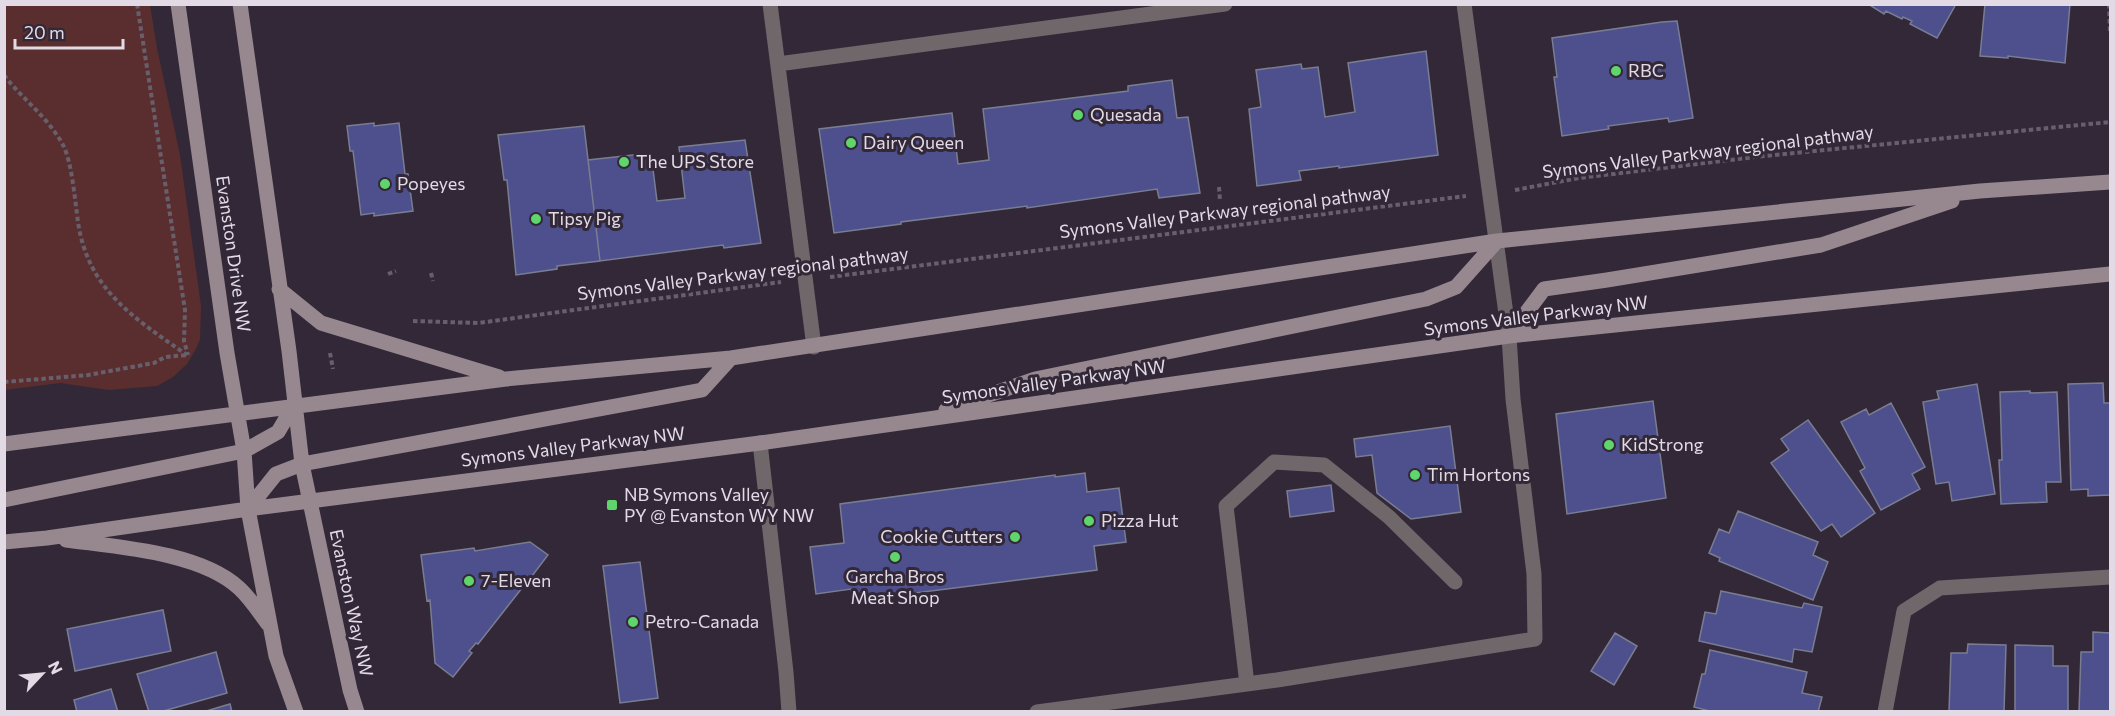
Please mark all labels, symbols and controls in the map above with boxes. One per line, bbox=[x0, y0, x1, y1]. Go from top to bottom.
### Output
scale bar bbox=[15, 12, 123, 50]
text: 20 m bbox=[24, 21, 65, 43]
place label: RBC bbox=[1628, 59, 1664, 81]
marker: RBC bbox=[1609, 64, 1623, 78]
place label: Quesada bbox=[1090, 103, 1162, 125]
marker: Quesada bbox=[1071, 108, 1085, 122]
street label: Symons Valley Parkway regional pathway bbox=[1541, 120, 1875, 182]
place label: Dairy Queen bbox=[863, 131, 964, 153]
marker: Dairy Queen bbox=[844, 136, 858, 150]
place label: The UPS Store bbox=[636, 150, 754, 172]
marker: The UPS Store bbox=[617, 155, 631, 169]
place label: Popeyes bbox=[397, 172, 465, 194]
street label: Evanston Drive NW bbox=[212, 174, 256, 334]
marker: Popeyes bbox=[378, 177, 392, 191]
street label: Symons Valley Parkway regional pathway bbox=[1058, 180, 1392, 242]
place label: Tipsy Pig bbox=[548, 207, 621, 229]
marker: Tipsy Pig bbox=[529, 212, 543, 226]
street label: Symons Valley Parkway regional pathway bbox=[576, 242, 910, 304]
street label: Symons Valley Parkway NW bbox=[1423, 290, 1649, 340]
street label: Symons Valley Parkway NW bbox=[941, 354, 1167, 408]
street label: Symons Valley Parkway NW bbox=[460, 421, 686, 471]
place label: KidStrong bbox=[1621, 433, 1704, 455]
marker: KidStrong bbox=[1602, 438, 1616, 452]
place label: Tim Hortons bbox=[1427, 463, 1530, 485]
marker: Tim Hortons bbox=[1408, 468, 1422, 482]
place label: NB Symons Valley PY @ Evanston WY NW bbox=[624, 483, 814, 526]
marker: NB Symons Valley PY @ Evanston WY NW bbox=[605, 498, 619, 512]
place label: Pizza Hut bbox=[1101, 509, 1179, 531]
marker: Pizza Hut bbox=[1082, 514, 1096, 528]
place label: Cookie Cutters bbox=[880, 525, 1003, 547]
street label: Evanston Way NW bbox=[326, 527, 378, 679]
marker: Cookie Cutters bbox=[1008, 530, 1022, 544]
marker: Garcha Bros Meat Shop bbox=[888, 550, 902, 564]
place label: Garcha Bros Meat Shop bbox=[846, 565, 944, 608]
place label: 7-Eleven bbox=[481, 569, 551, 591]
marker: 7-Eleven bbox=[462, 574, 476, 588]
place label: Petro-Canada bbox=[645, 610, 759, 632]
marker: Petro-Canada bbox=[626, 615, 640, 629]
north arrow bbox=[12, 644, 72, 704]
text: N bbox=[45, 658, 67, 677]

